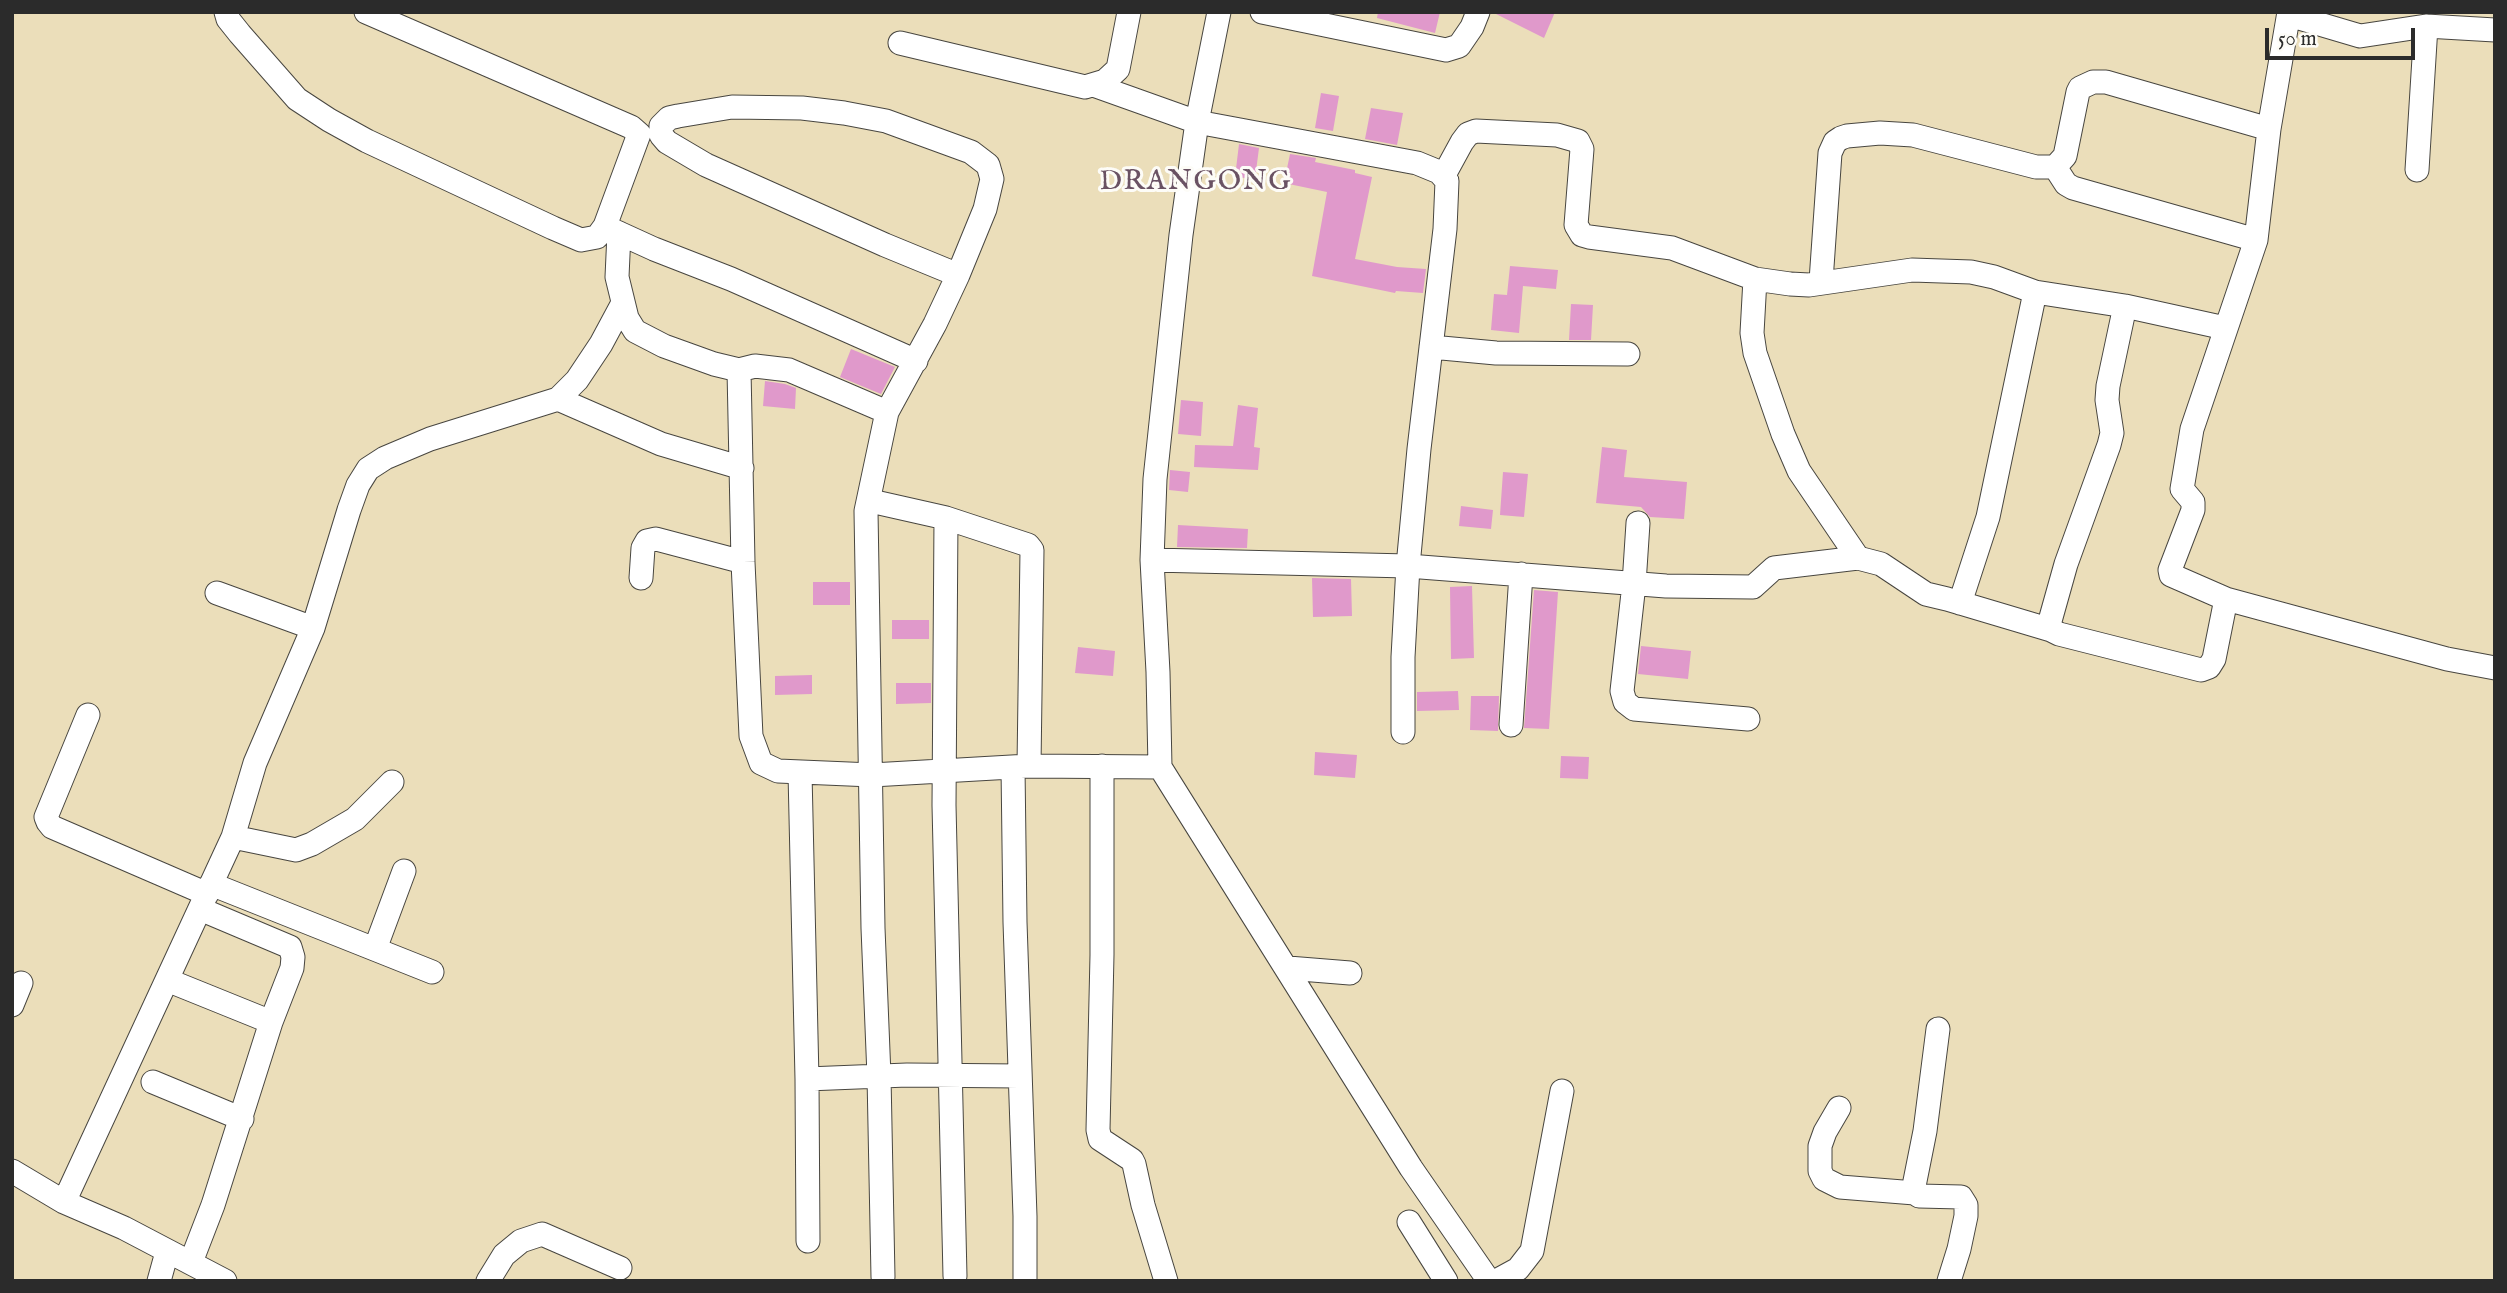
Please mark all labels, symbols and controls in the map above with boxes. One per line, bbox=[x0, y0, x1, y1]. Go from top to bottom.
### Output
scale bar bbox=[2269, 14, 2420, 58]
text: 50 m bbox=[2278, 26, 2317, 53]
district label: DRANGONG bbox=[1100, 166, 1292, 200]

